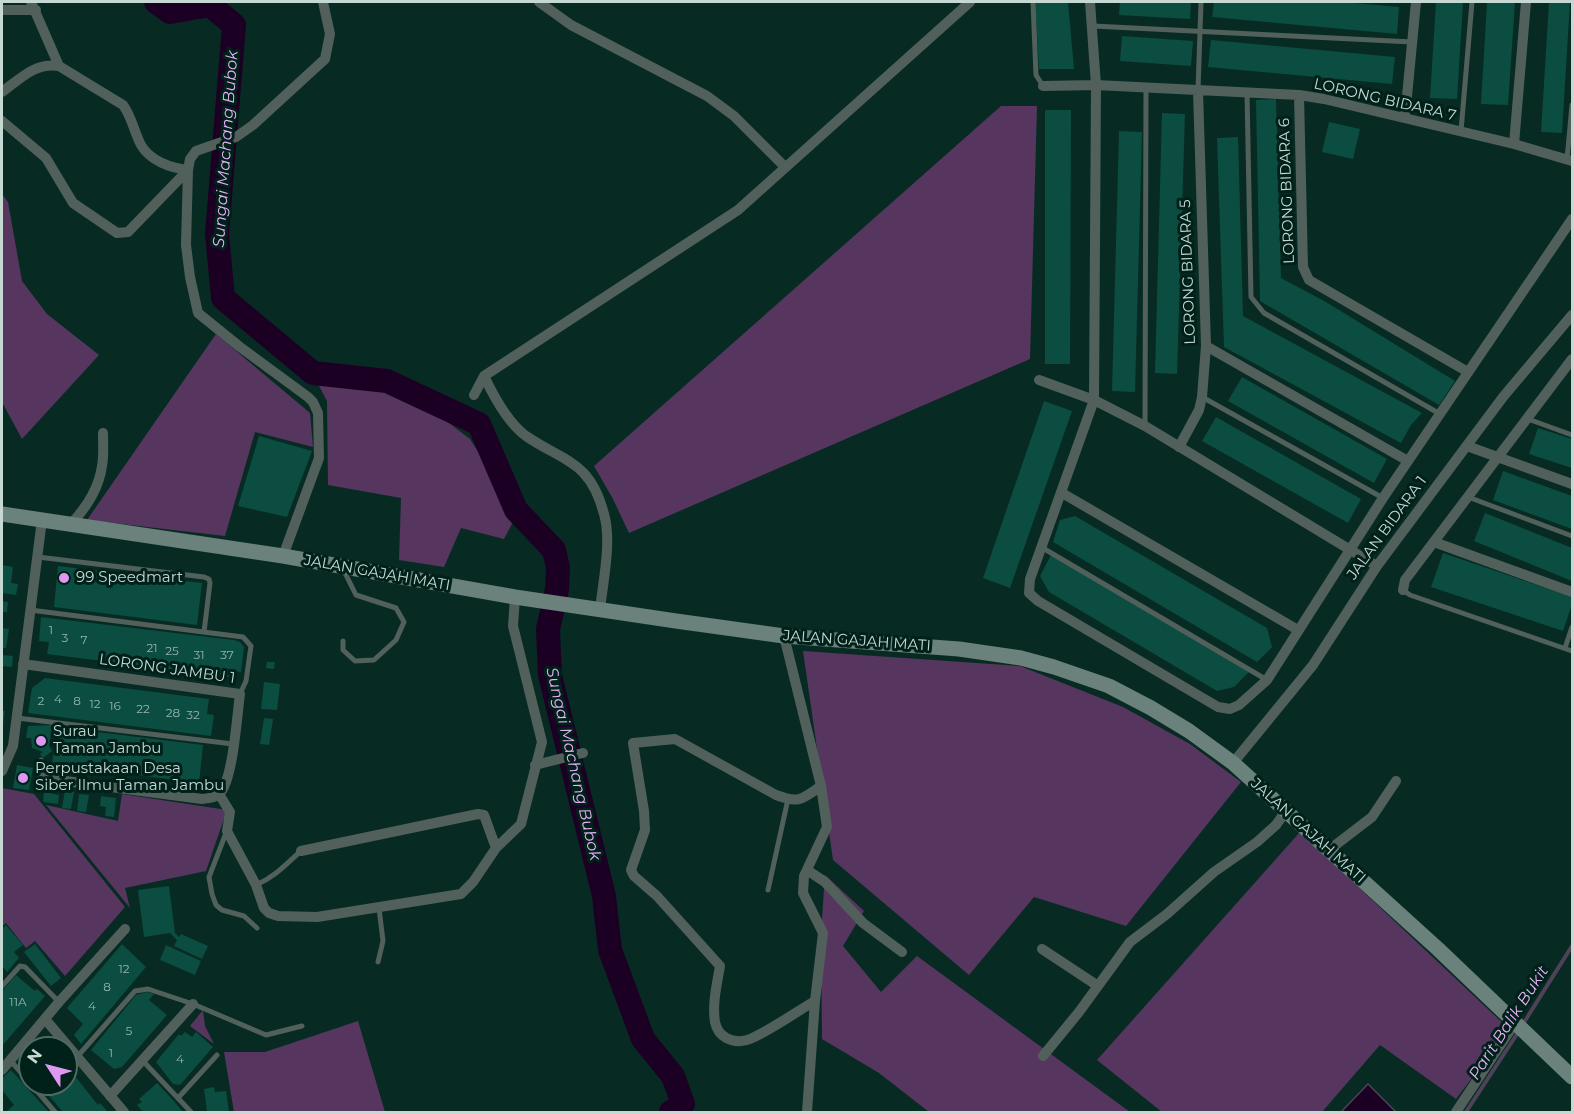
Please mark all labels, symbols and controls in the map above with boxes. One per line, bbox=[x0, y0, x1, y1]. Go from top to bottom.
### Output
water label: Sungai Machang Bubok bbox=[210, 50, 242, 248]
street label: LORONG BIDARA 7 bbox=[1312, 75, 1458, 125]
street label: LORONG BIDARA 6 bbox=[1275, 118, 1299, 264]
street label: LORONG BIDARA 5 bbox=[1176, 199, 1200, 345]
street label: JALAN BIDARA 1 bbox=[1343, 473, 1431, 583]
street label: JALAN GAJAH MATI bbox=[302, 551, 452, 595]
place label: 99 Speedmart bbox=[76, 569, 183, 587]
marker: 99 Speedmart bbox=[57, 571, 71, 585]
house number: 1 bbox=[49, 623, 53, 637]
street label: JALAN GAJAH MATI bbox=[782, 627, 932, 655]
house number: 3 bbox=[62, 631, 68, 645]
house number: 7 bbox=[80, 633, 88, 647]
house number: 21 bbox=[146, 641, 158, 655]
house number: 25 bbox=[165, 644, 179, 658]
house number: 31 bbox=[193, 648, 205, 662]
house number: 37 bbox=[220, 648, 234, 662]
street label: LORONG JAMBU 1 bbox=[98, 651, 236, 687]
water label: Sungai Machang Bubok bbox=[541, 666, 605, 862]
house number: 4 bbox=[54, 692, 62, 706]
house number: 2 bbox=[38, 694, 44, 708]
house number: 8 bbox=[73, 694, 81, 708]
house number: 12 bbox=[89, 697, 101, 711]
house number: 16 bbox=[109, 699, 121, 713]
house number: 22 bbox=[136, 702, 150, 716]
house number: 28 bbox=[166, 706, 180, 720]
house number: 32 bbox=[186, 708, 200, 722]
place label: Surau Taman Jambu bbox=[53, 723, 161, 758]
marker: Surau Taman Jambu bbox=[34, 734, 48, 748]
place label: Perpustakaan Desa Siber Ilmu Taman Jambu bbox=[35, 760, 224, 795]
marker: Perpustakaan Desa Siber Ilmu Taman Jambu bbox=[16, 771, 30, 785]
street label: JALAN GAJAH MATI bbox=[1247, 775, 1369, 887]
house number: 12 bbox=[118, 962, 130, 976]
water label: Parit Balik Bukit bbox=[1465, 963, 1553, 1083]
house number: 8 bbox=[103, 980, 111, 994]
house number: 11A bbox=[9, 995, 27, 1009]
house number: 4 bbox=[88, 999, 96, 1013]
house number: 5 bbox=[126, 1024, 132, 1038]
north arrow bbox=[18, 1036, 78, 1096]
text: N bbox=[23, 1045, 46, 1067]
house number: 1 bbox=[109, 1046, 113, 1060]
house number: 4 bbox=[176, 1052, 184, 1066]

